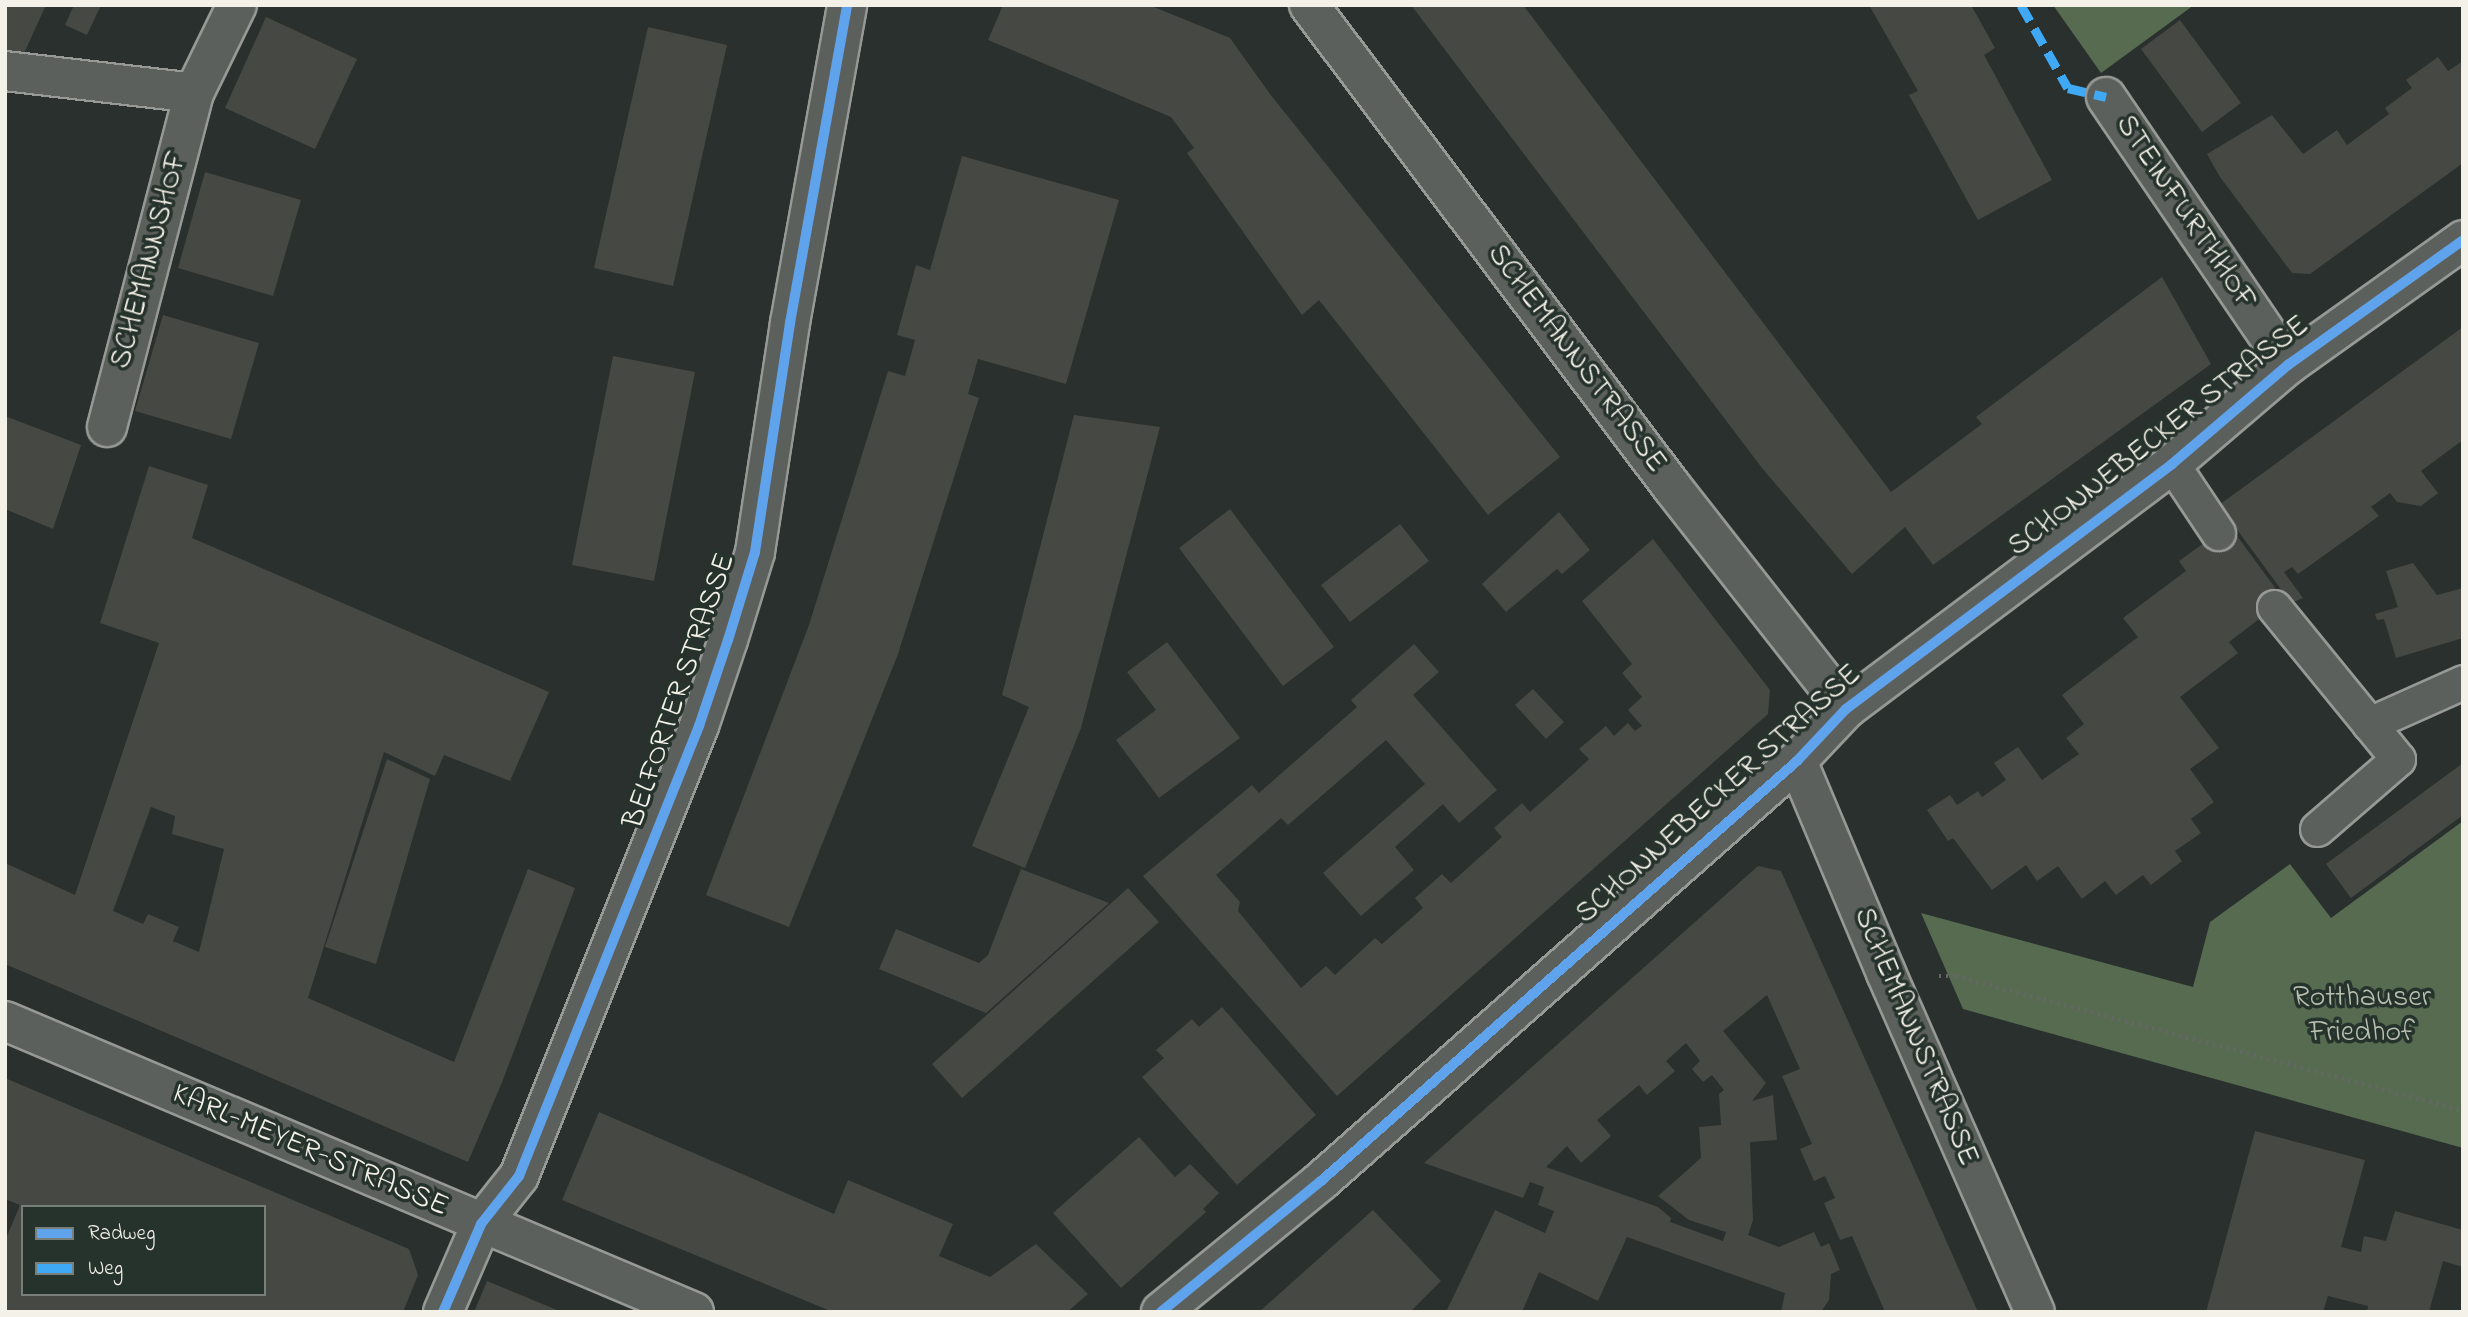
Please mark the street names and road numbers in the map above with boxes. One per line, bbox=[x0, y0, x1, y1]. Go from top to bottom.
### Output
street label: STEINFURTHHOF bbox=[2106, 109, 2264, 317]
street label: SCHEMANNSHOF bbox=[104, 147, 196, 373]
street label: SCHEMANNSTRASSE bbox=[1478, 238, 1674, 480]
street label: SCHONNEBECKER STRASSE bbox=[2002, 308, 2316, 566]
street label: BELFORTER STRASSE bbox=[616, 549, 744, 833]
street label: SCHONNEBECKER STRASSE bbox=[1569, 657, 1869, 933]
street label: SCHEMANNSTRASSE bbox=[1844, 903, 1986, 1171]
street label: KARL-MEYER-STRASSE bbox=[167, 1077, 453, 1225]

